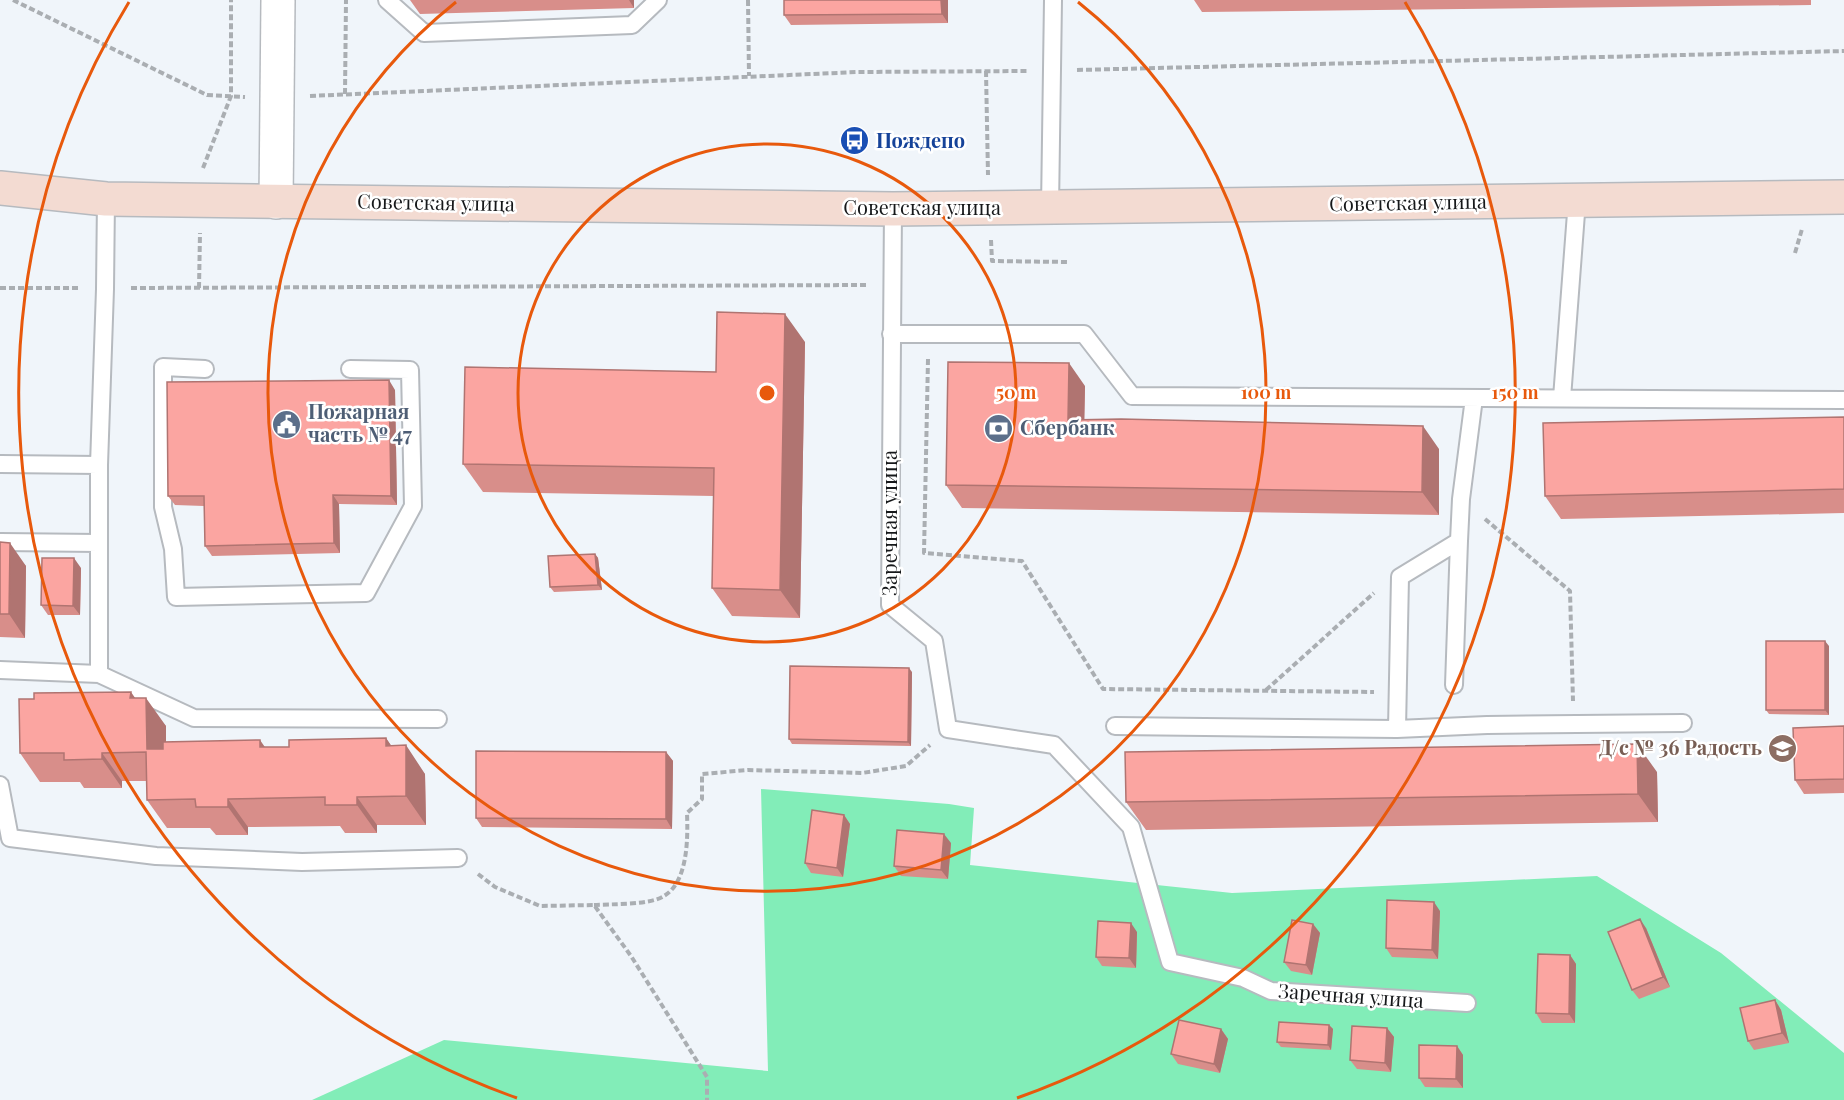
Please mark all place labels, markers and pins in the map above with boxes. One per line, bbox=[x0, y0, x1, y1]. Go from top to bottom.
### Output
bus stop icon: Пождепо bbox=[839, 125, 871, 157]
place label: Пождепо bbox=[876, 126, 965, 153]
centre of rings bbox=[757, 383, 777, 403]
place label: Пожарная часть № 47 bbox=[308, 397, 413, 447]
public building icon: Пожарная часть № 47 bbox=[271, 408, 303, 440]
bank icon: Сбербанк bbox=[983, 412, 1015, 444]
place label: Сбербанк bbox=[1020, 413, 1115, 440]
school or university icon: Д/с № 36 Радость bbox=[1767, 732, 1799, 764]
place label: Д/с № 36 Радость bbox=[1599, 733, 1762, 760]

